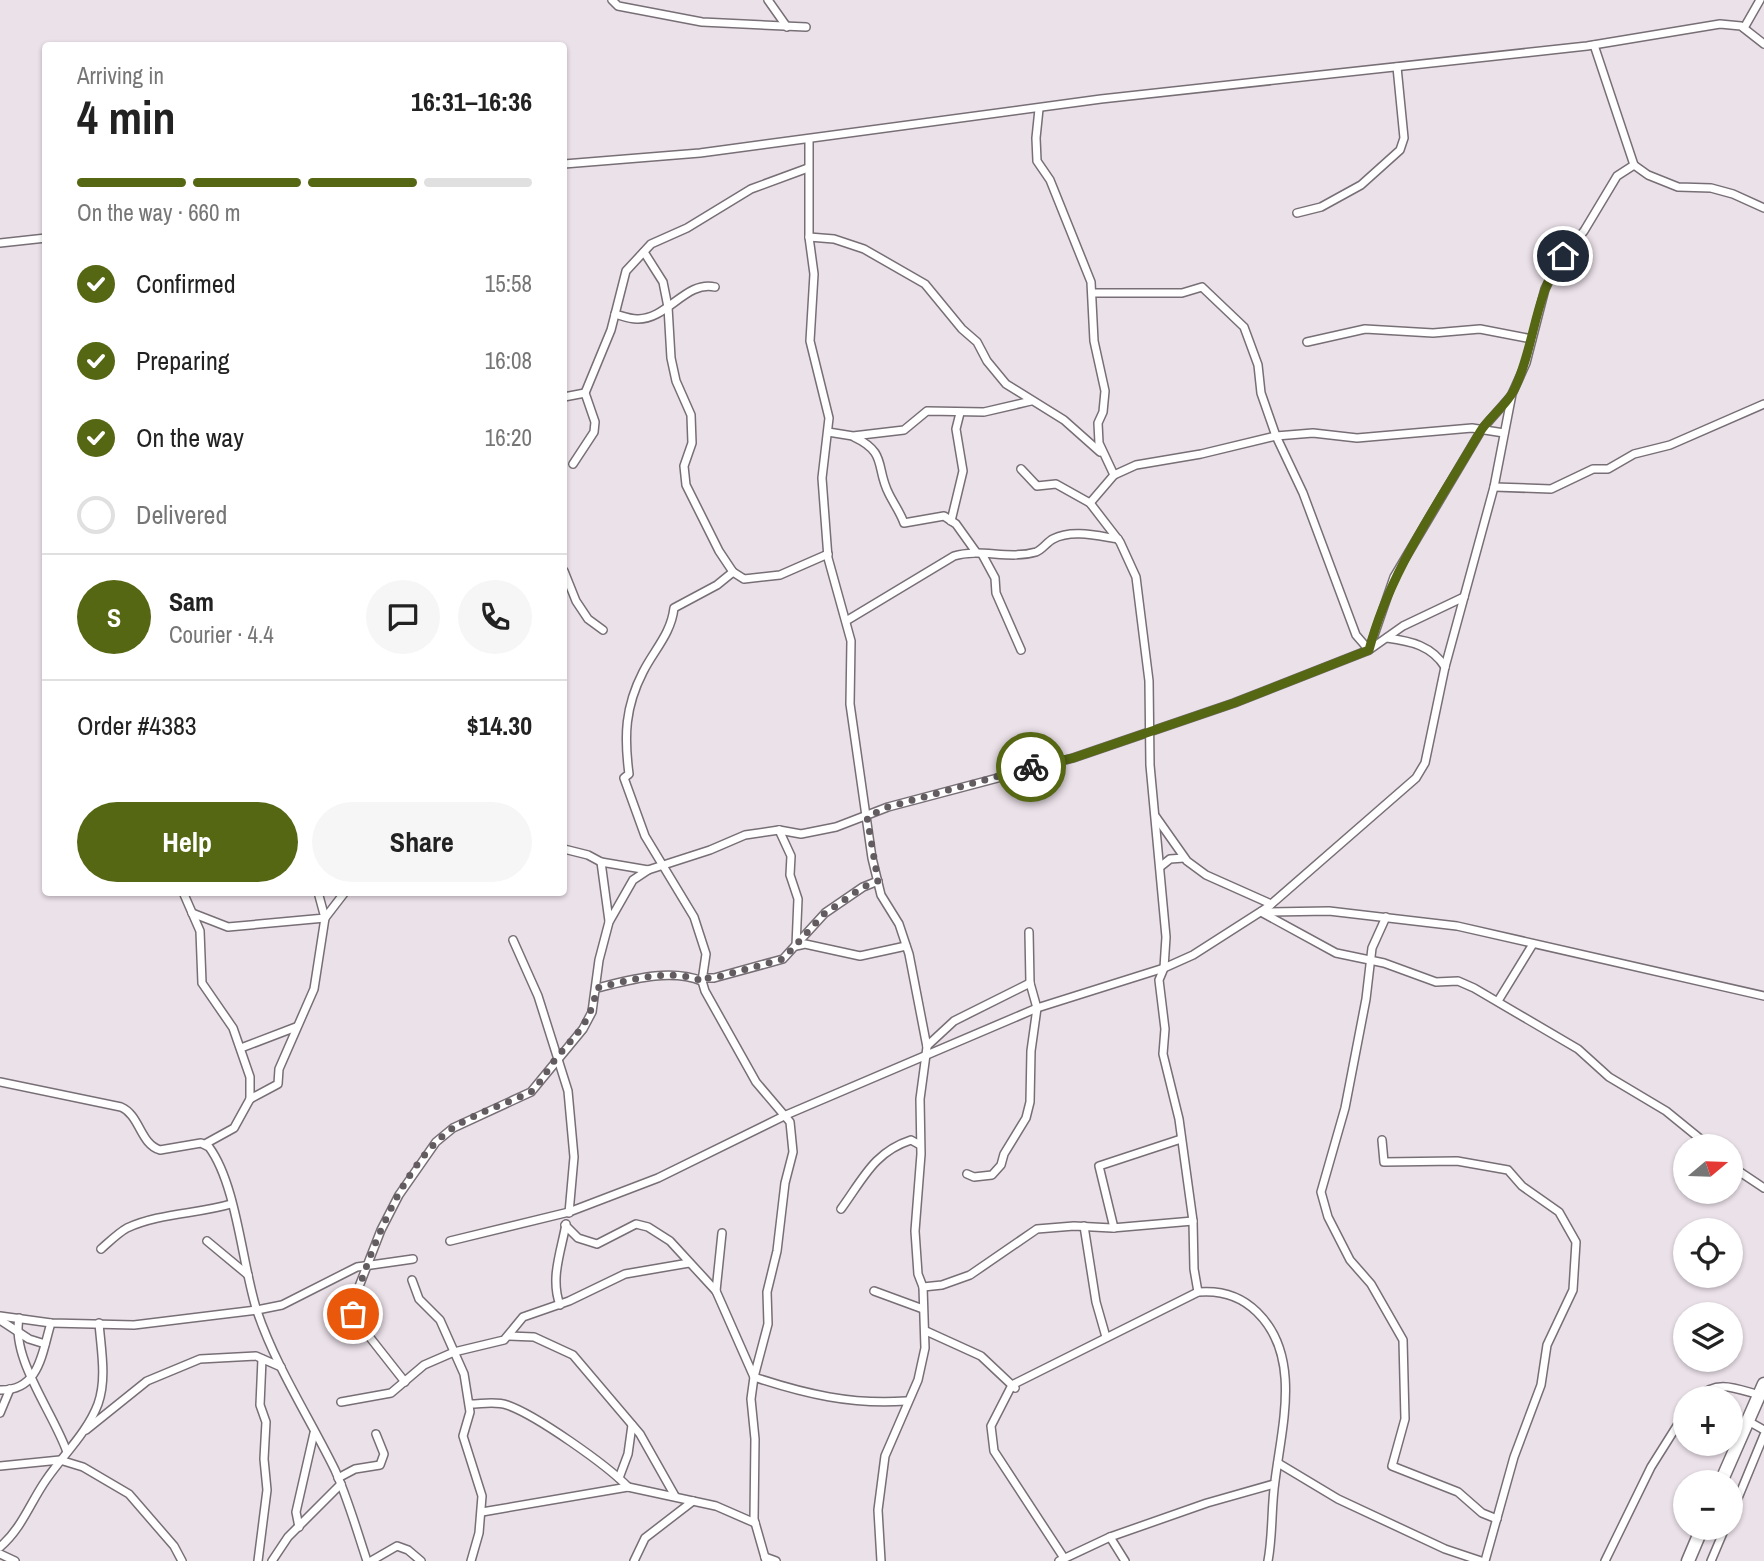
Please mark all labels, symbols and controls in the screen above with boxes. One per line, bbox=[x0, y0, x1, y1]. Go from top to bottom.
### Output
text: Arriving in bbox=[77, 60, 164, 91]
text: 16:31–16:36 bbox=[411, 84, 532, 119]
text: 4 min bbox=[77, 86, 176, 148]
text: On the way · 660 m bbox=[77, 197, 241, 228]
pin bbox=[1533, 226, 1593, 286]
icon: home bbox=[1544, 237, 1582, 275]
icon: check bbox=[77, 265, 115, 303]
text: Confirmed bbox=[136, 266, 236, 301]
text: 15:58 bbox=[485, 268, 532, 299]
icon: check bbox=[77, 342, 115, 380]
text: Preparing bbox=[136, 343, 230, 378]
text: 16:08 bbox=[485, 345, 532, 376]
icon: check bbox=[77, 419, 115, 457]
text: On the way bbox=[136, 420, 244, 455]
text: 16:20 bbox=[485, 422, 532, 453]
text: Delivered bbox=[136, 497, 227, 532]
button: chat bbox=[366, 580, 440, 654]
button: phone bbox=[458, 580, 532, 654]
text: Sam bbox=[169, 584, 214, 619]
text: S bbox=[107, 600, 121, 635]
text: Courier · 4.4 bbox=[169, 619, 274, 650]
text: Order #4383 bbox=[77, 708, 197, 743]
text: $14.30 bbox=[467, 708, 532, 743]
courier bbox=[996, 732, 1066, 802]
icon: bike bbox=[1012, 748, 1050, 786]
button: Help bbox=[77, 802, 298, 882]
button: Share bbox=[312, 802, 532, 882]
north arrow bbox=[1673, 1134, 1743, 1204]
map controls bbox=[1673, 1134, 1743, 1540]
button: locate bbox=[1673, 1218, 1743, 1288]
pin bbox=[323, 1284, 383, 1344]
icon: bag bbox=[334, 1295, 372, 1333]
button: layers bbox=[1673, 1302, 1743, 1372]
button: + bbox=[1673, 1386, 1743, 1456]
button: − bbox=[1673, 1470, 1743, 1540]

